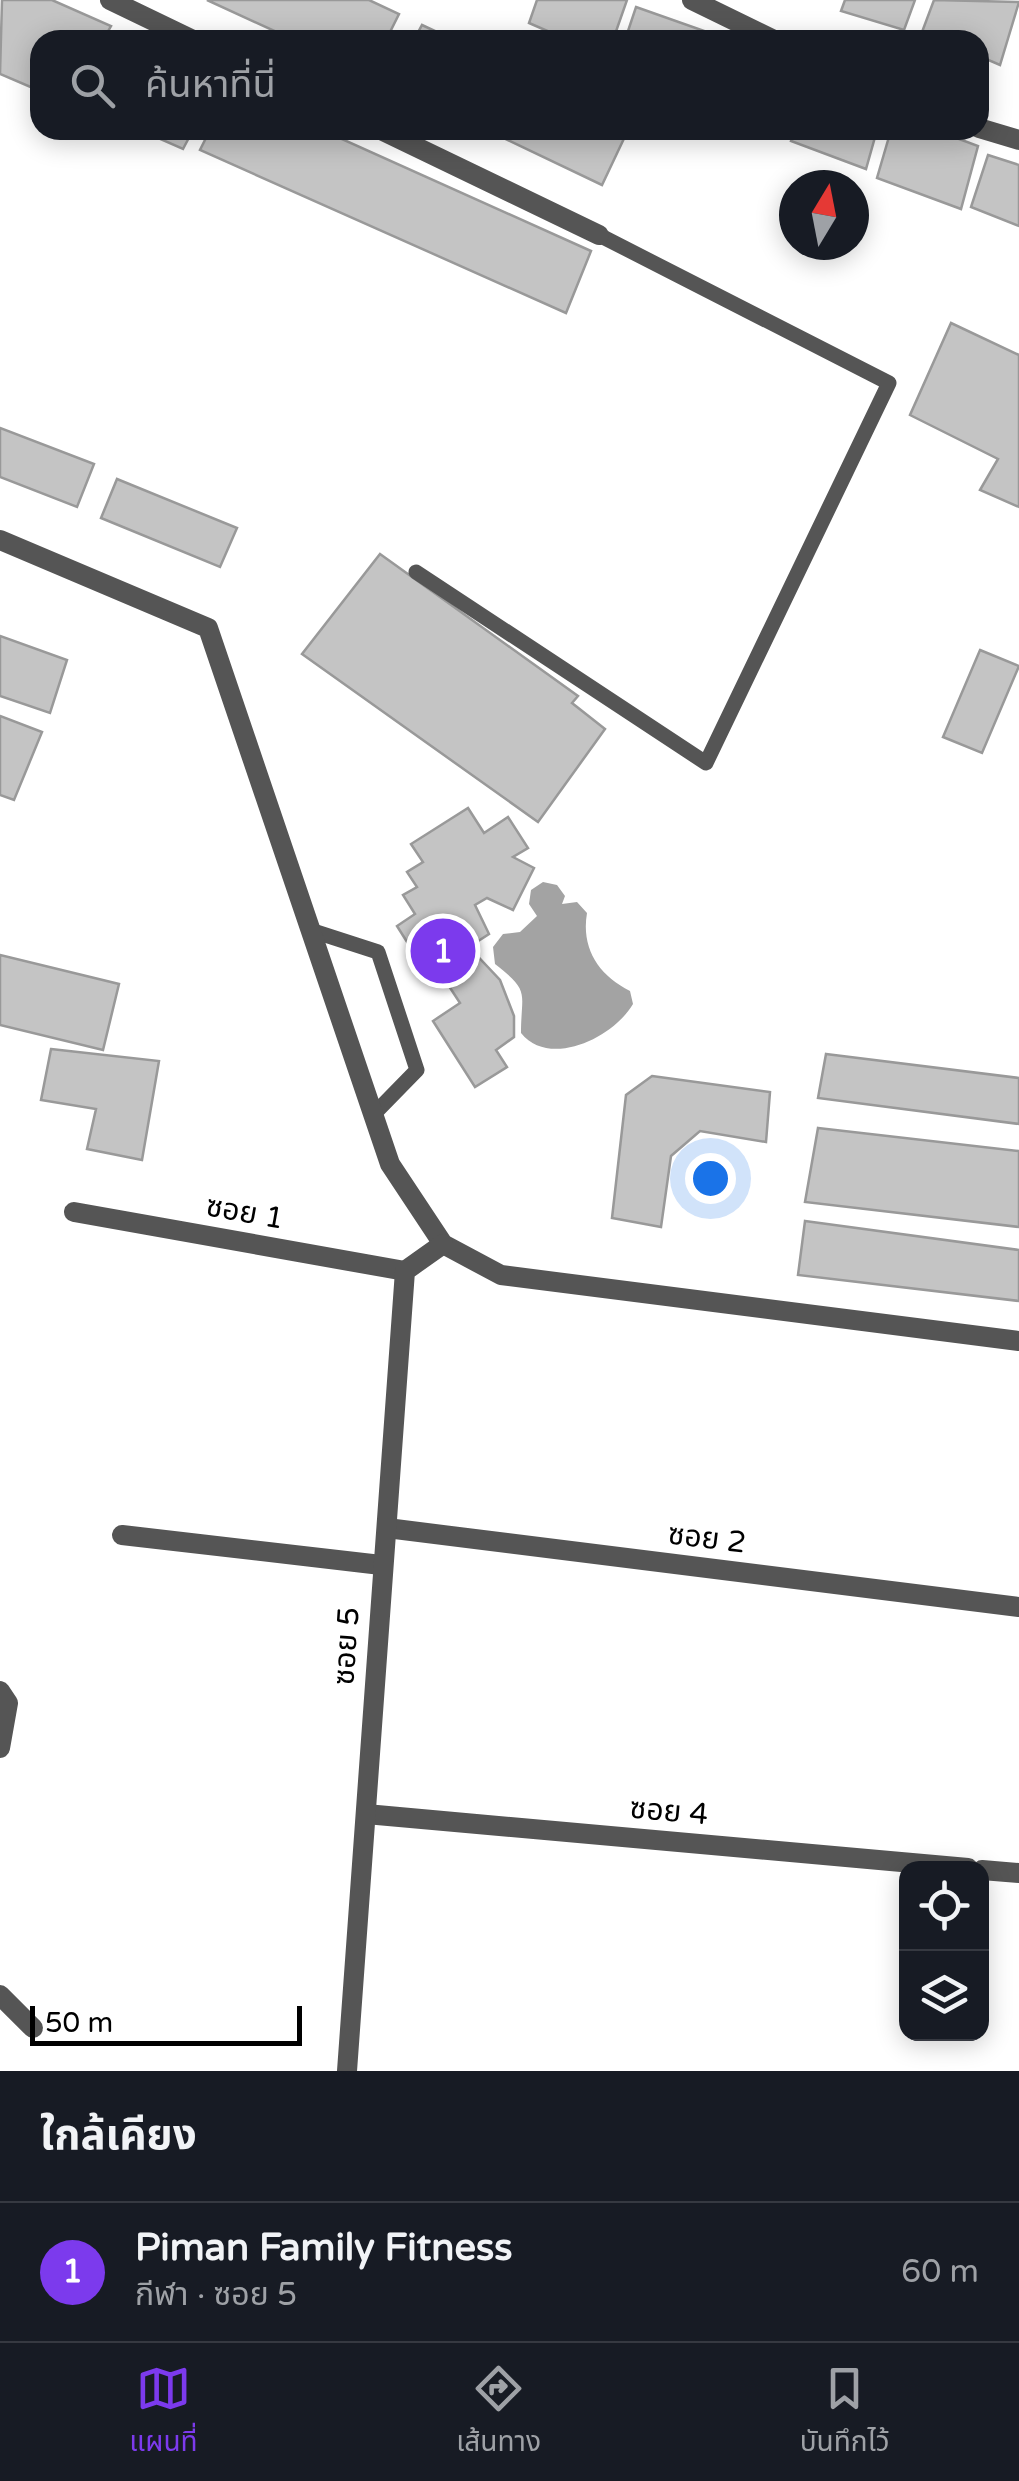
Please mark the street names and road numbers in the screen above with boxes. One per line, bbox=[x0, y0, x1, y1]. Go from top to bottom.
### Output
street label: ซอย 1 bbox=[203, 1187, 287, 1238]
street label: ซอย 2 bbox=[666, 1515, 748, 1562]
street label: ซอย 5 bbox=[325, 1606, 368, 1686]
street label: ซอย 4 bbox=[628, 1790, 710, 1833]

